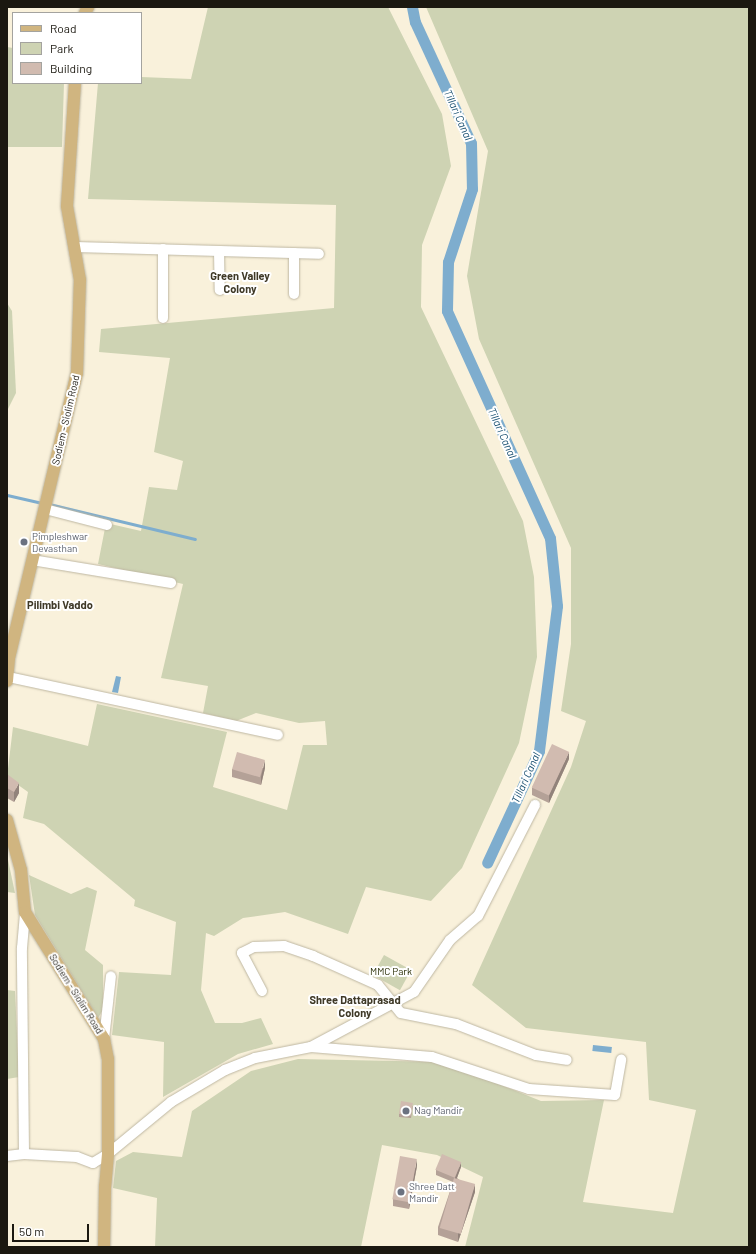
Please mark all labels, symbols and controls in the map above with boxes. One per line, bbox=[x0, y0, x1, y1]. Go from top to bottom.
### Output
legend bbox=[12, 12, 142, 84]
text: Road bbox=[50, 21, 77, 35]
text: Park bbox=[50, 41, 74, 55]
text: Building bbox=[50, 61, 92, 75]
water label: Tillari Canal bbox=[441, 87, 475, 143]
district label: Green Valley Colony bbox=[210, 270, 270, 296]
street label: Sodiem - Siolim Road bbox=[50, 374, 82, 466]
water label: Tillari Canal bbox=[485, 405, 519, 461]
place label: Pimpleshwar Devasthan bbox=[32, 530, 88, 554]
marker: Pimpleshwar Devasthan bbox=[19, 537, 29, 547]
district label: Pilimbi Vaddo bbox=[27, 598, 93, 612]
water label: Tillari Canal bbox=[509, 750, 543, 806]
street label: Sodiem - Siolim Road bbox=[47, 952, 105, 1036]
park label: MMC Park bbox=[370, 966, 412, 978]
district label: Shree Dattaprasad Colony bbox=[309, 994, 401, 1020]
place label: Nag Mandir bbox=[414, 1105, 462, 1117]
marker: Nag Mandir bbox=[401, 1106, 411, 1116]
place label: Shree Datt Mandir bbox=[409, 1180, 455, 1204]
marker: Shree Datt Mandir bbox=[396, 1187, 406, 1197]
scale bar bbox=[14, 1216, 91, 1242]
text: 50 m bbox=[19, 1224, 44, 1238]

